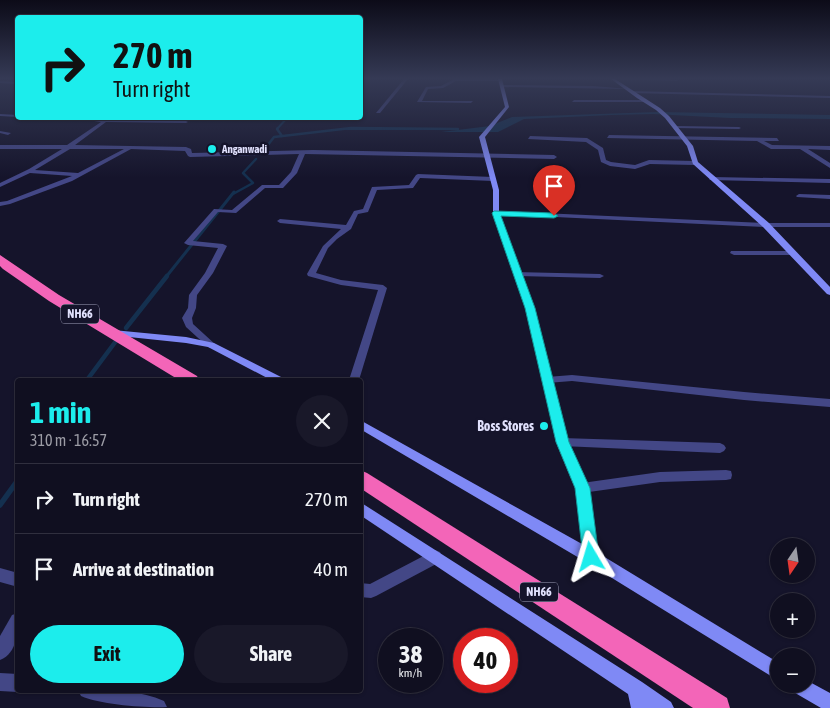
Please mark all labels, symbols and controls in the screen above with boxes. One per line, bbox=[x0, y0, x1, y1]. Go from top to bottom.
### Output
icon: right bbox=[30, 35, 95, 100]
text: 270 m bbox=[113, 35, 192, 75]
text: Turn right bbox=[113, 76, 190, 102]
marker: Anganwadi bbox=[206, 143, 218, 155]
place label: Anganwadi bbox=[221, 143, 267, 155]
pin bbox=[533, 165, 575, 216]
icon: arrive bbox=[540, 172, 568, 200]
road number: NH66 bbox=[61, 304, 99, 324]
text: 1 min bbox=[30, 395, 91, 429]
button: close bbox=[296, 395, 348, 447]
place label: Boss Stores bbox=[477, 418, 534, 434]
marker: Boss Stores bbox=[538, 420, 550, 432]
text: 310 m · 16:57 bbox=[30, 431, 107, 449]
icon: right bbox=[30, 485, 58, 513]
text: Turn right bbox=[73, 488, 140, 510]
text: 270 m bbox=[305, 488, 348, 510]
position arrow bbox=[564, 530, 616, 582]
north arrow bbox=[770, 538, 815, 582]
map controls bbox=[770, 538, 815, 693]
icon: arrive bbox=[30, 555, 58, 583]
text: Arrive at destination bbox=[73, 558, 214, 580]
text: 40 m bbox=[314, 558, 348, 580]
road number: NH66 bbox=[520, 582, 558, 602]
button: + bbox=[770, 593, 815, 638]
button: Exit bbox=[30, 625, 184, 683]
button: Share bbox=[194, 625, 348, 683]
speed limit sign: 40 bbox=[453, 628, 518, 693]
text: 38 bbox=[399, 640, 422, 668]
button: − bbox=[770, 648, 815, 693]
text: km/h bbox=[399, 666, 422, 680]

